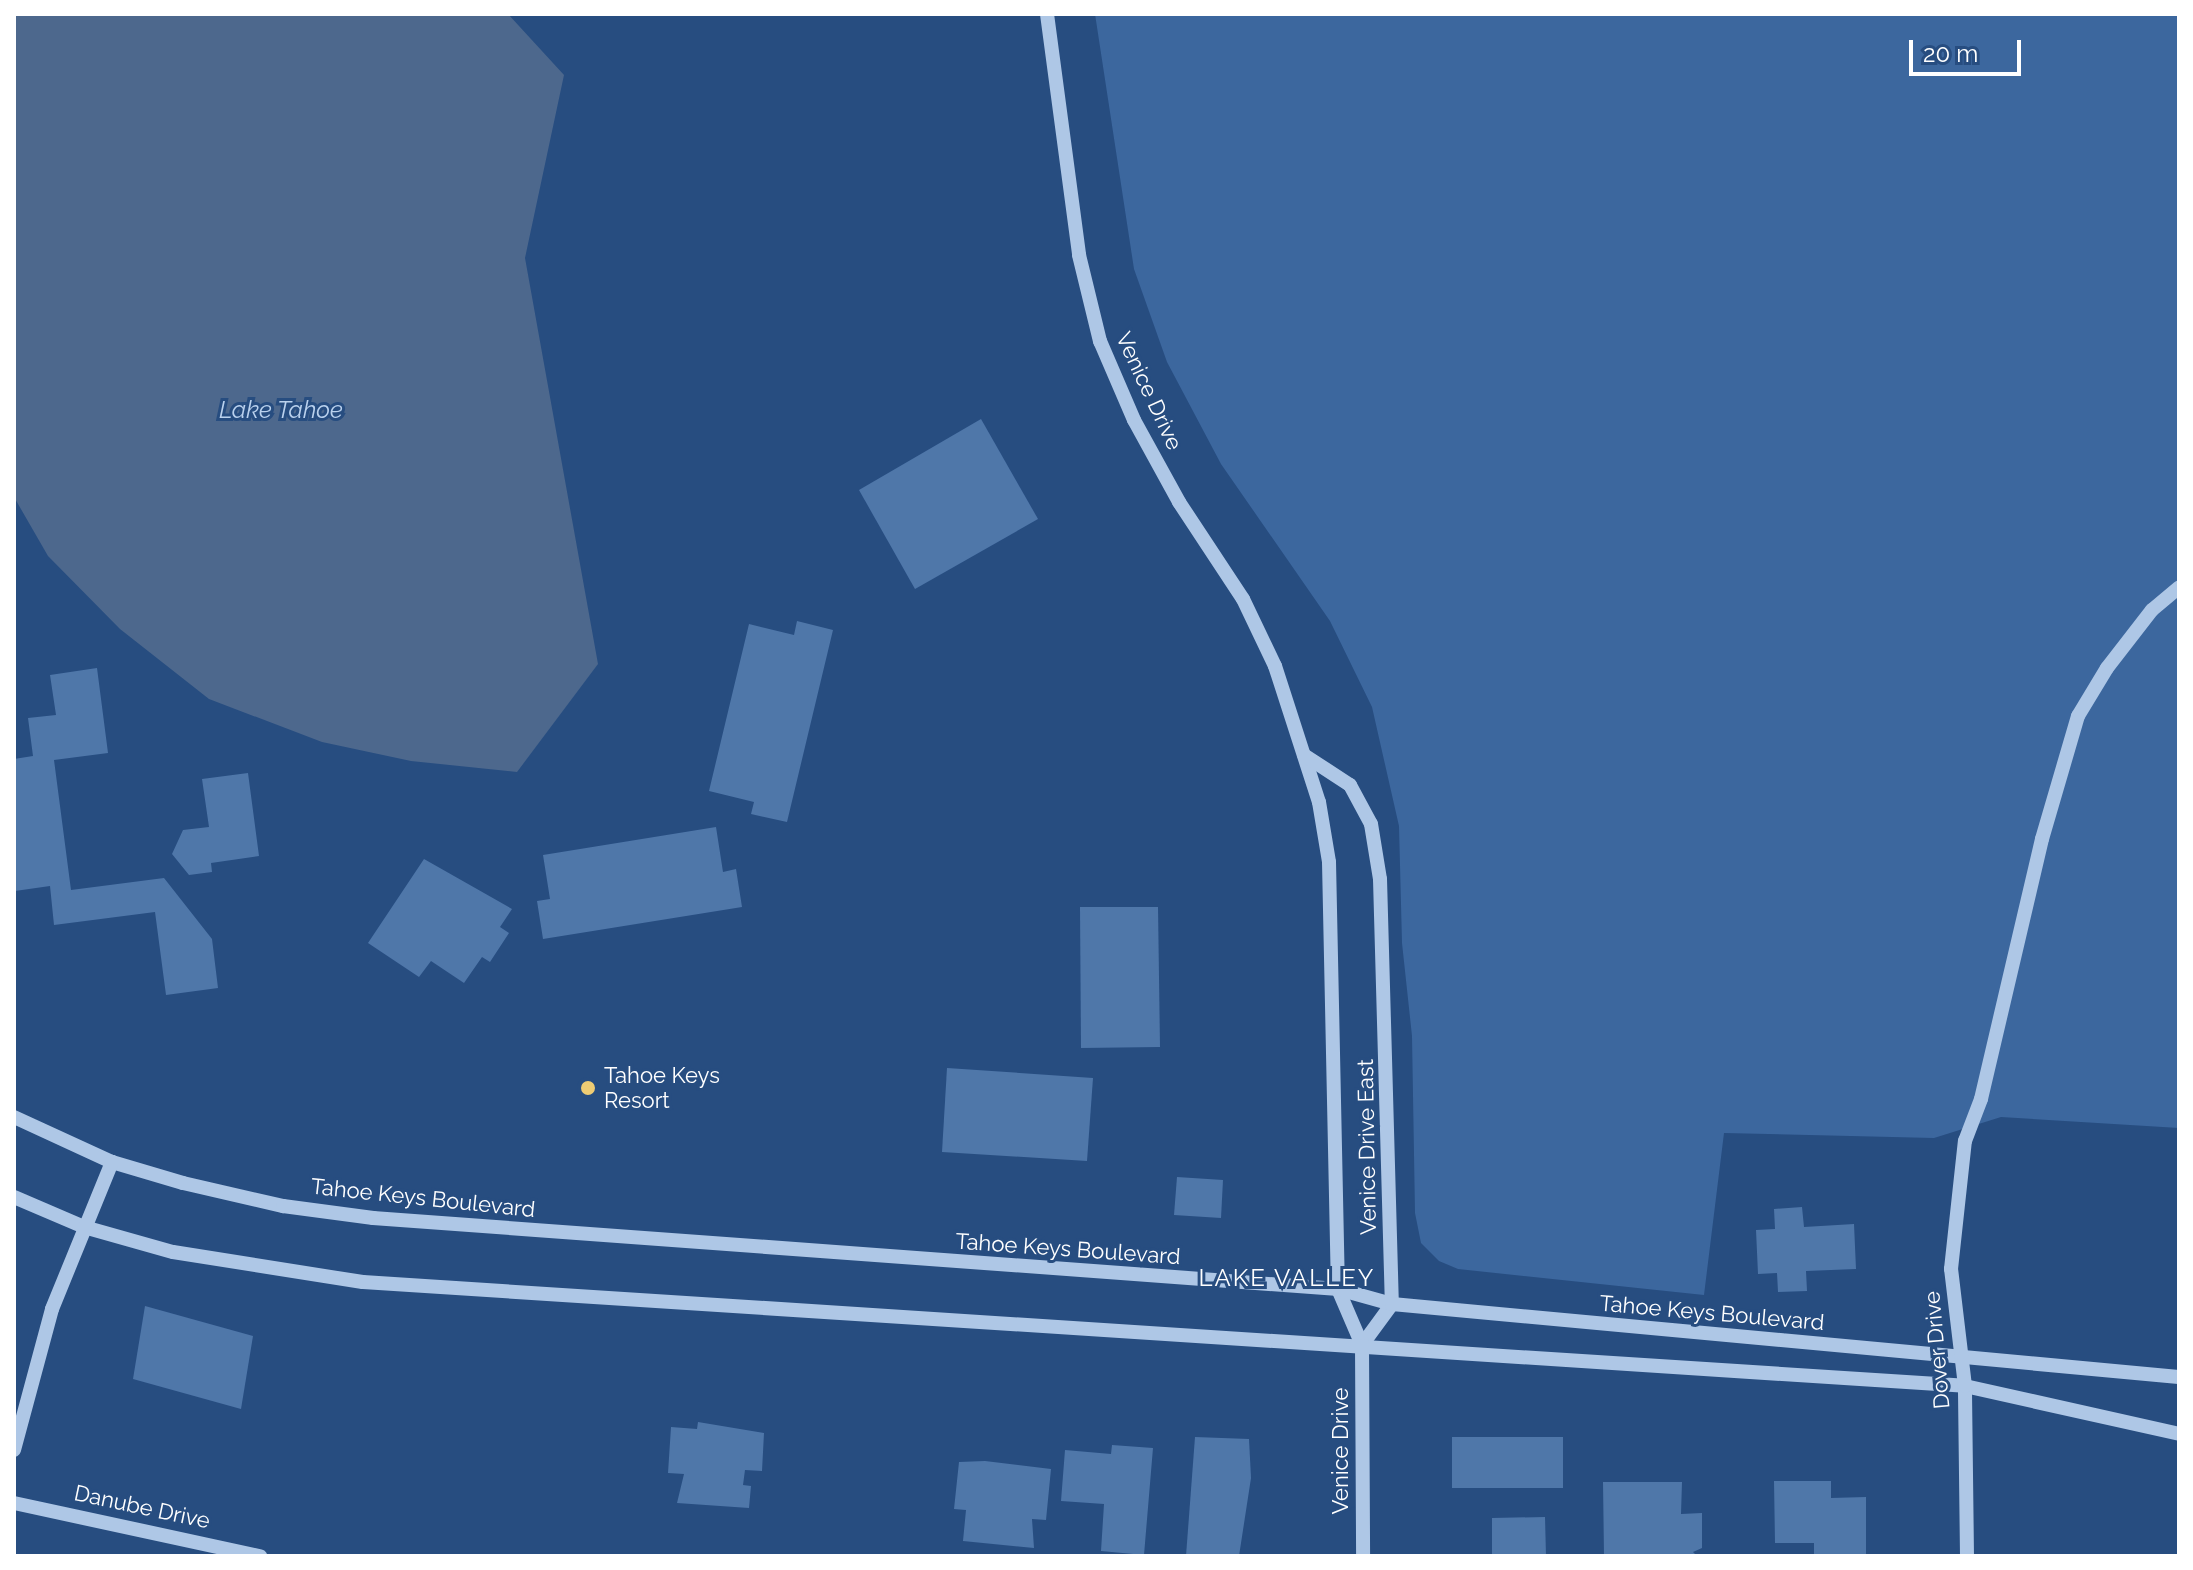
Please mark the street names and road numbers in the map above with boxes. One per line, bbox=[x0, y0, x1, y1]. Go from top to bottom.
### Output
street label: Venice Drive bbox=[1110, 328, 1188, 454]
street label: Venice Drive East bbox=[1352, 1059, 1382, 1235]
street label: Tahoe Keys Boulevard bbox=[310, 1173, 536, 1223]
street label: Tahoe Keys Boulevard bbox=[955, 1228, 1181, 1270]
street label: Tahoe Keys Boulevard bbox=[1599, 1290, 1825, 1336]
street label: Dover Drive bbox=[1919, 1290, 1955, 1410]
street label: Venice Drive bbox=[1328, 1388, 1354, 1514]
street label: Danube Drive bbox=[72, 1480, 212, 1534]

